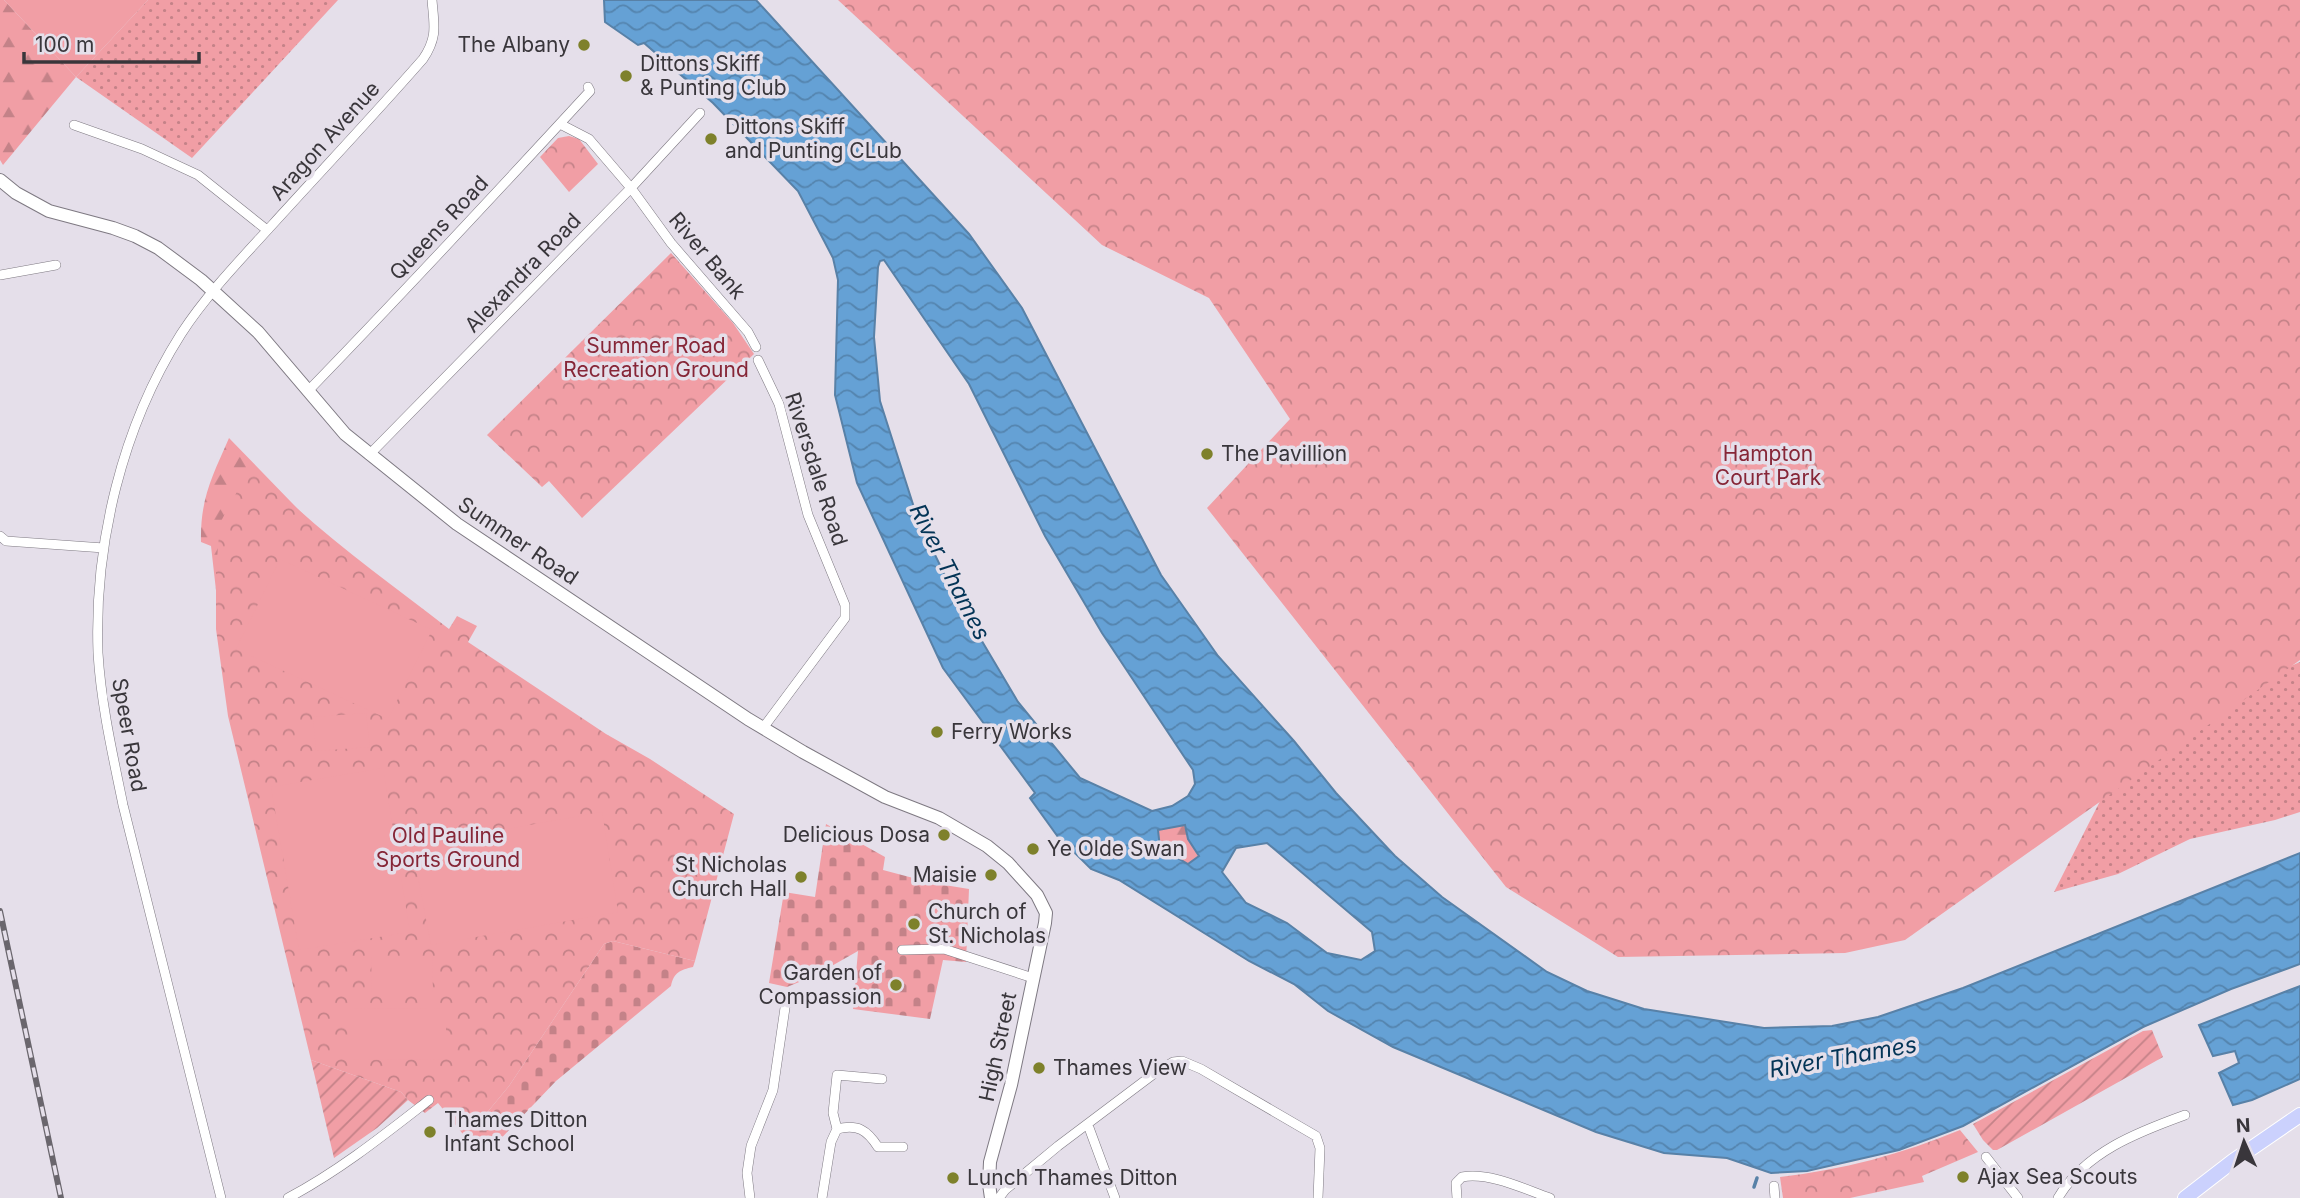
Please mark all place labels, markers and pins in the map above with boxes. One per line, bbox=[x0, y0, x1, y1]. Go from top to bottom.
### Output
place label: The Albany bbox=[458, 32, 570, 57]
marker: The Albany bbox=[576, 37, 592, 53]
place label: Dittons Skiff & Punting Club bbox=[640, 51, 787, 100]
marker: Dittons Skiff & Punting Club bbox=[618, 68, 634, 84]
place label: Dittons Skiff and Punting CLub bbox=[725, 114, 902, 163]
marker: Dittons Skiff and Punting CLub bbox=[703, 131, 719, 147]
place label: The Pavillion bbox=[1221, 441, 1347, 466]
marker: The Pavillion bbox=[1199, 446, 1215, 462]
place label: Ferry Works bbox=[951, 719, 1072, 744]
marker: Ferry Works bbox=[929, 724, 945, 740]
place label: Delicious Dosa bbox=[783, 822, 930, 847]
marker: Delicious Dosa bbox=[936, 827, 952, 843]
place label: Ye Olde Swan bbox=[1047, 836, 1185, 861]
marker: Ye Olde Swan bbox=[1025, 841, 1041, 857]
place label: St Nicholas Church Hall bbox=[671, 852, 787, 901]
place label: Maisie bbox=[913, 862, 977, 887]
marker: Maisie bbox=[983, 867, 999, 883]
marker: St Nicholas Church Hall bbox=[793, 869, 809, 885]
place label: Church of St. Nicholas bbox=[928, 899, 1046, 948]
marker: Church of St. Nicholas bbox=[906, 916, 922, 932]
place label: Garden of Compassion bbox=[759, 960, 882, 1009]
marker: Garden of Compassion bbox=[888, 977, 904, 993]
place label: Thames View bbox=[1053, 1055, 1187, 1080]
marker: Thames View bbox=[1031, 1060, 1047, 1076]
place label: Thames Ditton Infant School bbox=[444, 1107, 588, 1156]
marker: Thames Ditton Infant School bbox=[422, 1124, 438, 1140]
place label: Ajax Sea Scouts bbox=[1977, 1164, 2138, 1189]
place label: Lunch Thames Ditton bbox=[967, 1165, 1178, 1190]
marker: Ajax Sea Scouts bbox=[1955, 1169, 1971, 1185]
marker: Lunch Thames Ditton bbox=[945, 1170, 961, 1186]

